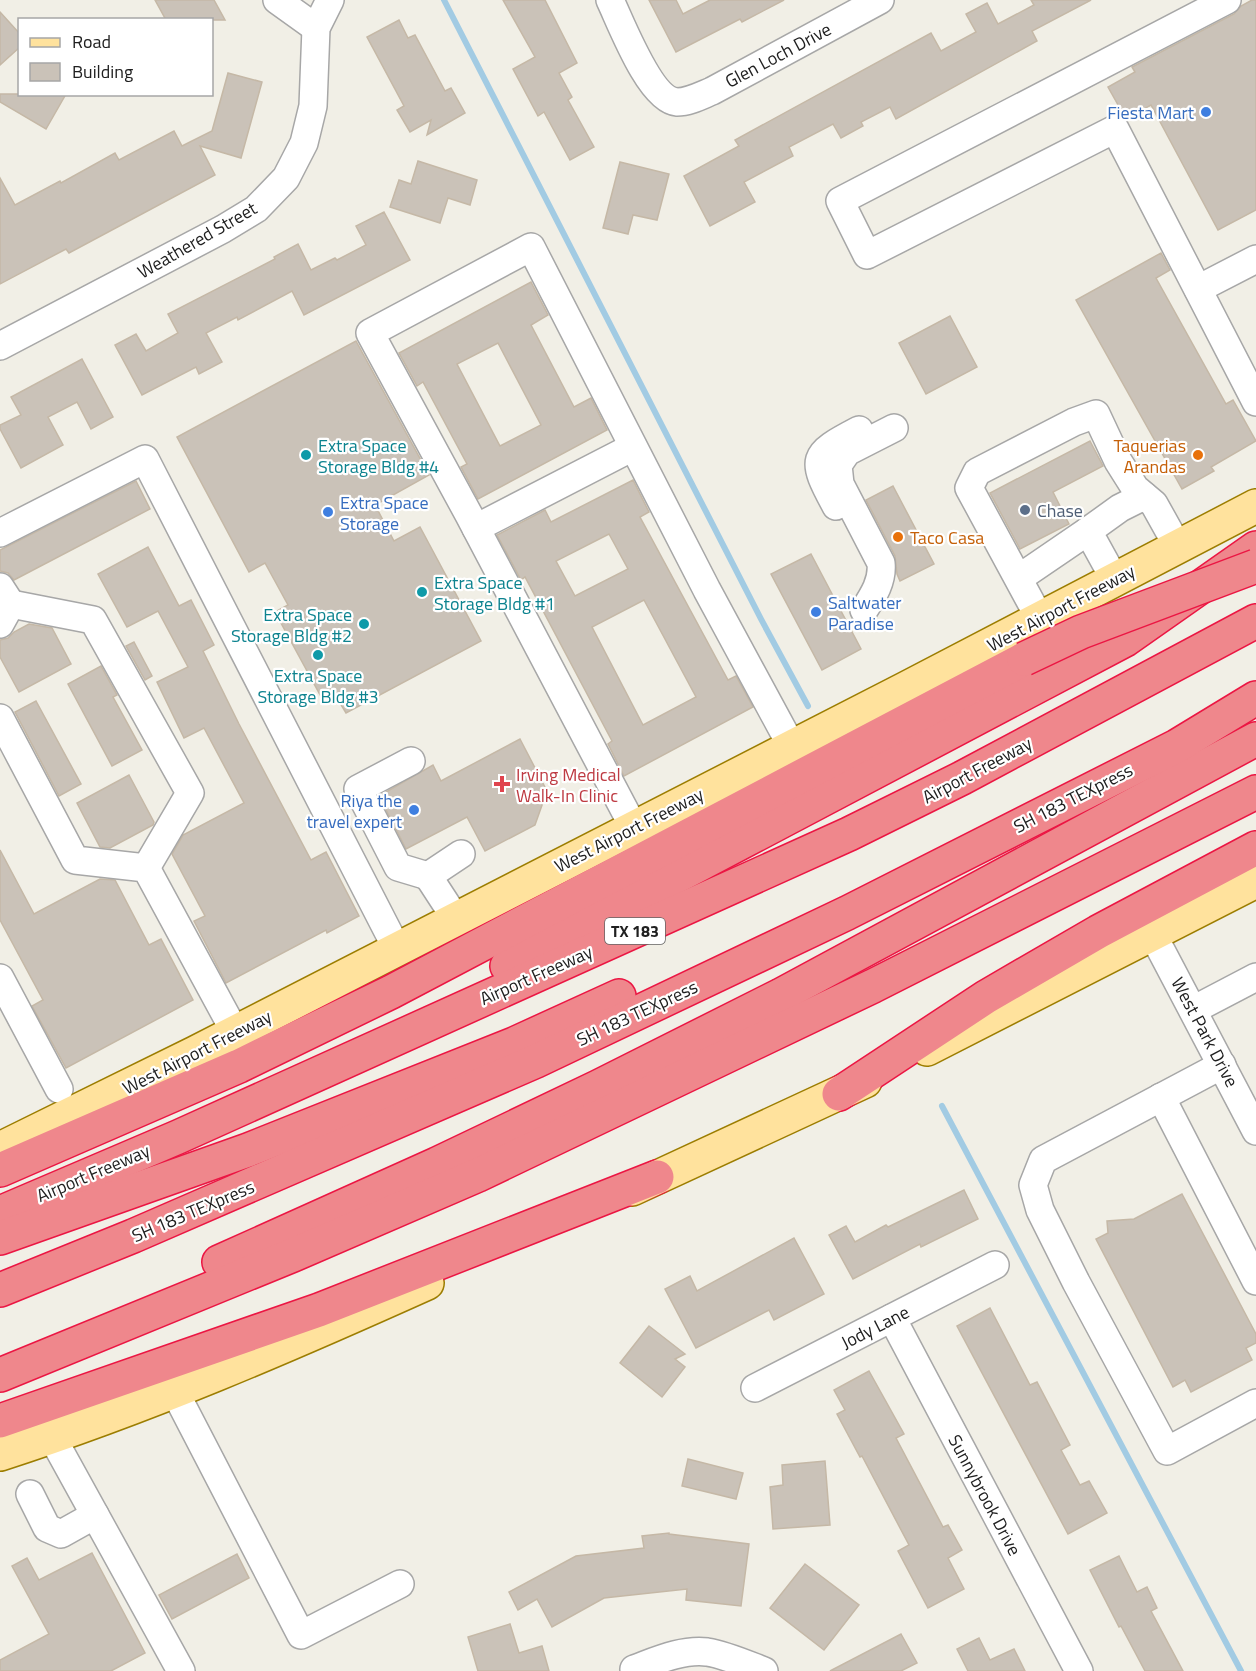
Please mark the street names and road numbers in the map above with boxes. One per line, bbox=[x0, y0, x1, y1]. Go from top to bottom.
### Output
street label: Glen Loch Drive bbox=[720, 16, 836, 94]
street label: Weathered Street bbox=[132, 195, 262, 285]
street label: West Airport Freeway bbox=[982, 557, 1140, 658]
street label: Airport Freeway bbox=[917, 730, 1037, 810]
street label: SH 183 TEXpress bbox=[1009, 756, 1137, 840]
street label: West Airport Freeway bbox=[550, 781, 709, 879]
road number: TX 183 bbox=[605, 918, 665, 944]
street label: Airport Freeway bbox=[475, 938, 597, 1012]
street label: West Park Drive bbox=[1165, 972, 1245, 1092]
street label: SH 183 TEXpress bbox=[572, 973, 702, 1053]
street label: West Airport Freeway bbox=[118, 1003, 277, 1101]
street label: Airport Freeway bbox=[32, 1137, 154, 1209]
street label: SH 183 TEXpress bbox=[127, 1173, 259, 1249]
street label: Jody Lane bbox=[836, 1298, 914, 1356]
street label: Sunnybrook Drive bbox=[942, 1430, 1028, 1560]

